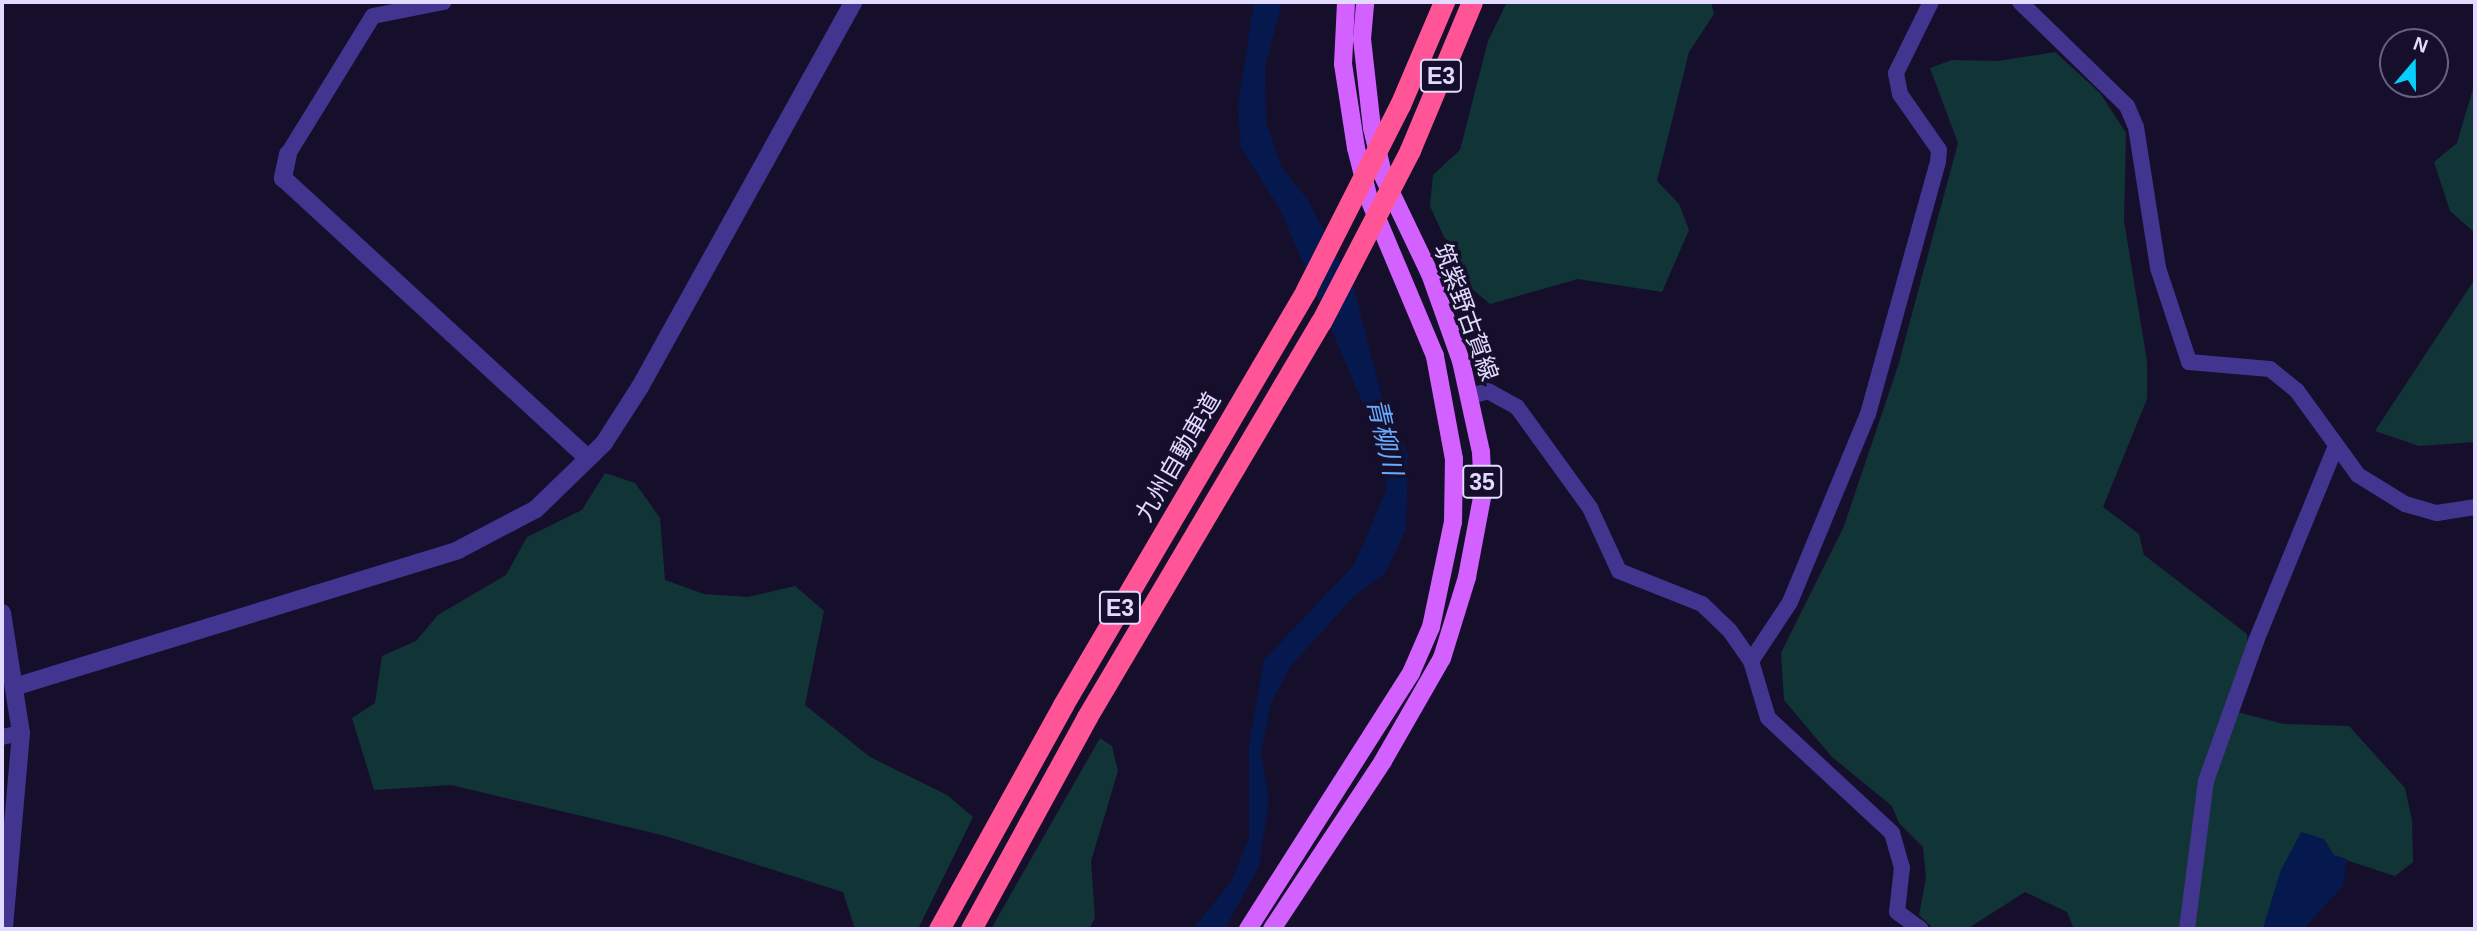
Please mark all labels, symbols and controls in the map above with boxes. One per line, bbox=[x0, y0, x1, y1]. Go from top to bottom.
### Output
north arrow bbox=[2379, 28, 2449, 98]
text: N bbox=[2411, 32, 2431, 57]
road number: E3 bbox=[1418, 57, 1464, 96]
street label: 筑紫野古賀線 bbox=[1428, 239, 1504, 385]
street label: 九州自動車道 bbox=[1130, 387, 1226, 527]
water label: 青柳川 bbox=[1360, 395, 1408, 479]
road number: 35 bbox=[1461, 462, 1503, 502]
road number: E3 bbox=[1097, 588, 1143, 628]

